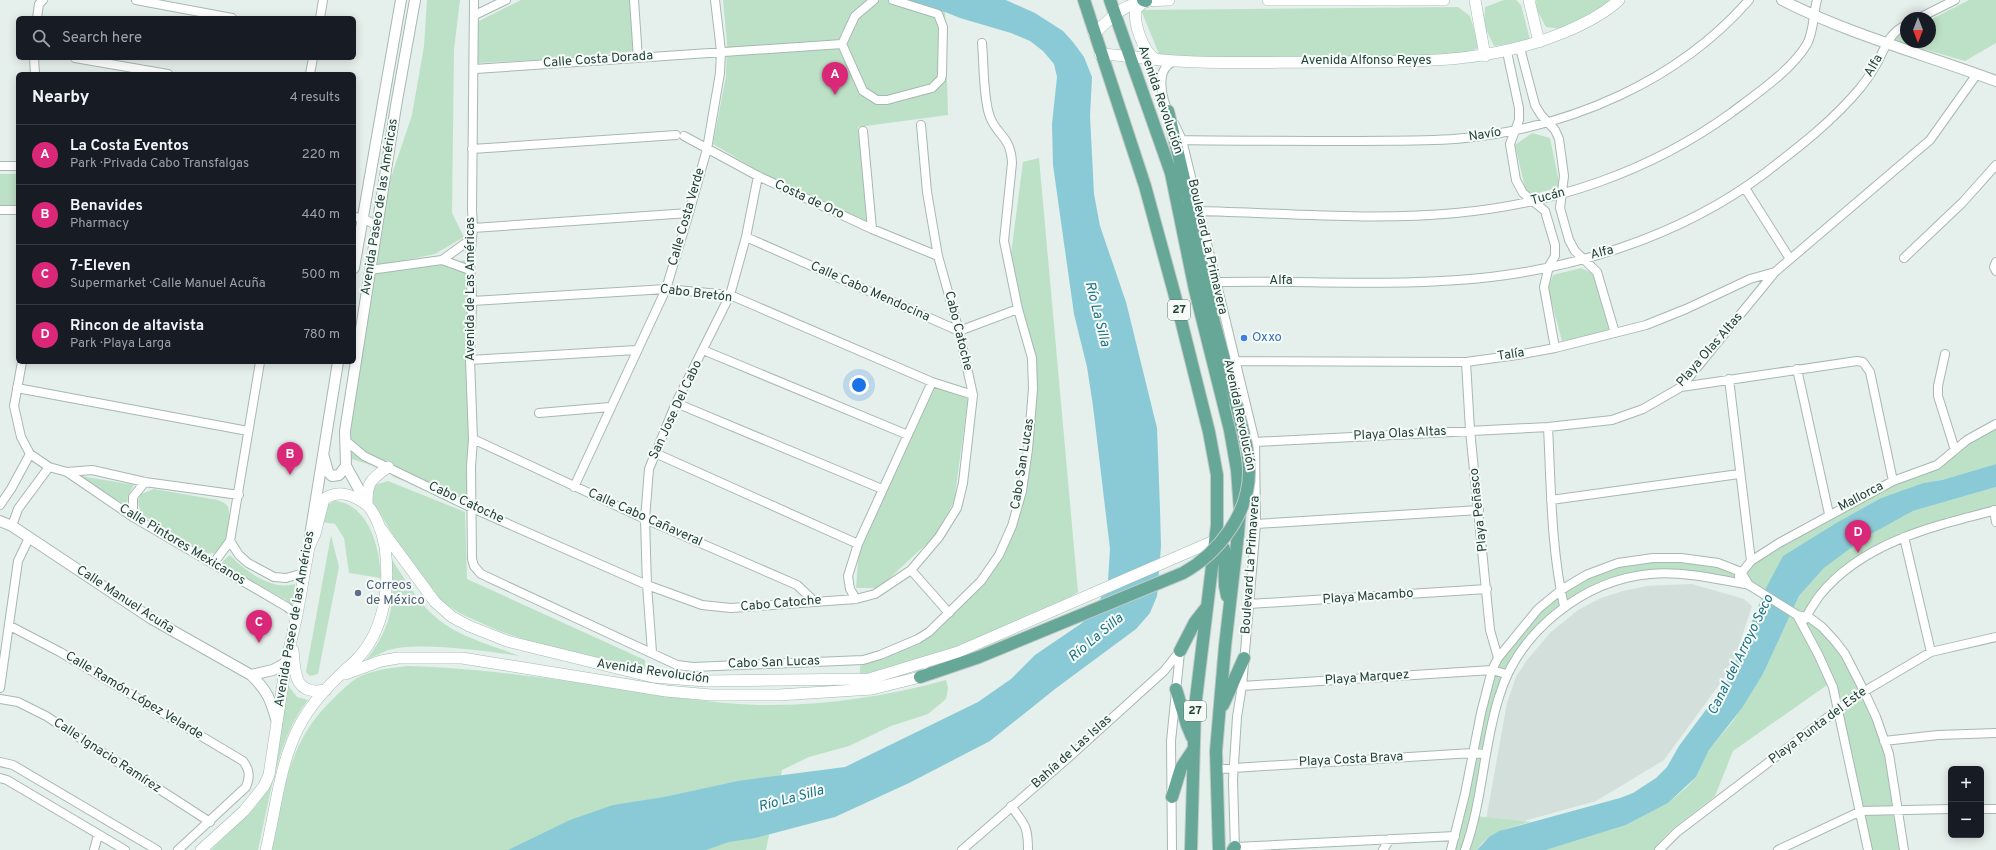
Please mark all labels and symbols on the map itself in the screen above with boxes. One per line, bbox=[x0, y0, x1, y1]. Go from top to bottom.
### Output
north arrow bbox=[1900, 12, 1936, 48]
street label: Avenida Revolución bbox=[1134, 44, 1186, 156]
street label: Calle Costa Dorada bbox=[542, 48, 654, 72]
street label: Alfa bbox=[1861, 52, 1887, 80]
street label: Avenida Alfonso Reyes bbox=[1300, 53, 1432, 69]
pin: A bbox=[822, 62, 848, 95]
street label: Avenida Paseo de las Américas bbox=[358, 117, 402, 297]
street label: Navío bbox=[1468, 125, 1502, 145]
street label: Calle Costa Verde bbox=[665, 166, 709, 268]
street label: Costa de Oro bbox=[772, 177, 846, 223]
street label: Boulevard La Primavera bbox=[1184, 178, 1230, 316]
street label: Tucán bbox=[1529, 185, 1567, 209]
street label: Avenida de Las Américas bbox=[463, 217, 479, 361]
street label: Alfa bbox=[1589, 242, 1615, 264]
street label: Calle Cabo Mendocina bbox=[808, 258, 932, 326]
street label: Alfa bbox=[1269, 273, 1293, 289]
water label: Río La Silla bbox=[1081, 280, 1114, 349]
street label: Cabo Bretón bbox=[659, 282, 733, 306]
street label: Cabo Catoche bbox=[940, 290, 976, 372]
road number: 27 bbox=[1168, 300, 1190, 320]
street label: Playa Olas Altas bbox=[1673, 310, 1747, 390]
place label: Oxxo bbox=[1252, 330, 1282, 346]
marker: Oxxo bbox=[1239, 333, 1249, 343]
street label: Talía bbox=[1496, 345, 1526, 365]
street label: San Jose Del Cabo bbox=[646, 358, 706, 462]
street label: Avenida Revolución bbox=[1219, 358, 1259, 472]
your location bbox=[849, 375, 869, 395]
street label: Cabo San Lucas bbox=[1008, 417, 1038, 511]
street label: Playa Olas Altas bbox=[1353, 424, 1447, 444]
pin: B bbox=[277, 442, 303, 475]
street label: Playa Peñasco bbox=[1467, 467, 1491, 553]
street label: Mallorca bbox=[1836, 478, 1886, 516]
street label: Cabo Catoche bbox=[426, 479, 506, 527]
street label: Calle Cabo Cañaveral bbox=[585, 486, 705, 550]
street label: Boulevard La Primavera bbox=[1238, 495, 1264, 635]
street label: Calle Pintores Mexicanos bbox=[116, 501, 248, 589]
pin: D bbox=[1845, 520, 1871, 553]
street label: Avenida Paseo de las Américas bbox=[272, 530, 318, 708]
street label: Calle Manuel Acuña bbox=[73, 562, 177, 638]
place label: Correos de México bbox=[366, 578, 425, 609]
street label: Playa Macambo bbox=[1322, 586, 1414, 608]
marker: Correos de México bbox=[353, 588, 363, 598]
street label: Cabo Catoche bbox=[740, 592, 822, 616]
water label: Canal del Arroyo Seco bbox=[1704, 592, 1778, 718]
pin: C bbox=[246, 610, 272, 643]
water label: Río La Silla bbox=[1065, 610, 1128, 666]
street label: Calle Ramón López Velarde bbox=[62, 648, 206, 744]
street label: Cabo San Lucas bbox=[728, 653, 820, 673]
street label: Avenida Revolución bbox=[596, 656, 710, 688]
street label: Playa Marquez bbox=[1324, 667, 1410, 689]
street label: Playa Punta del Este bbox=[1766, 684, 1870, 768]
road number: 27 bbox=[1184, 701, 1206, 721]
street label: Bahía de Las Islas bbox=[1029, 712, 1115, 792]
street label: Calle Ignacio Ramírez bbox=[50, 715, 164, 797]
street label: Playa Costa Brava bbox=[1298, 749, 1404, 771]
water label: Río La Silla bbox=[757, 782, 826, 816]

